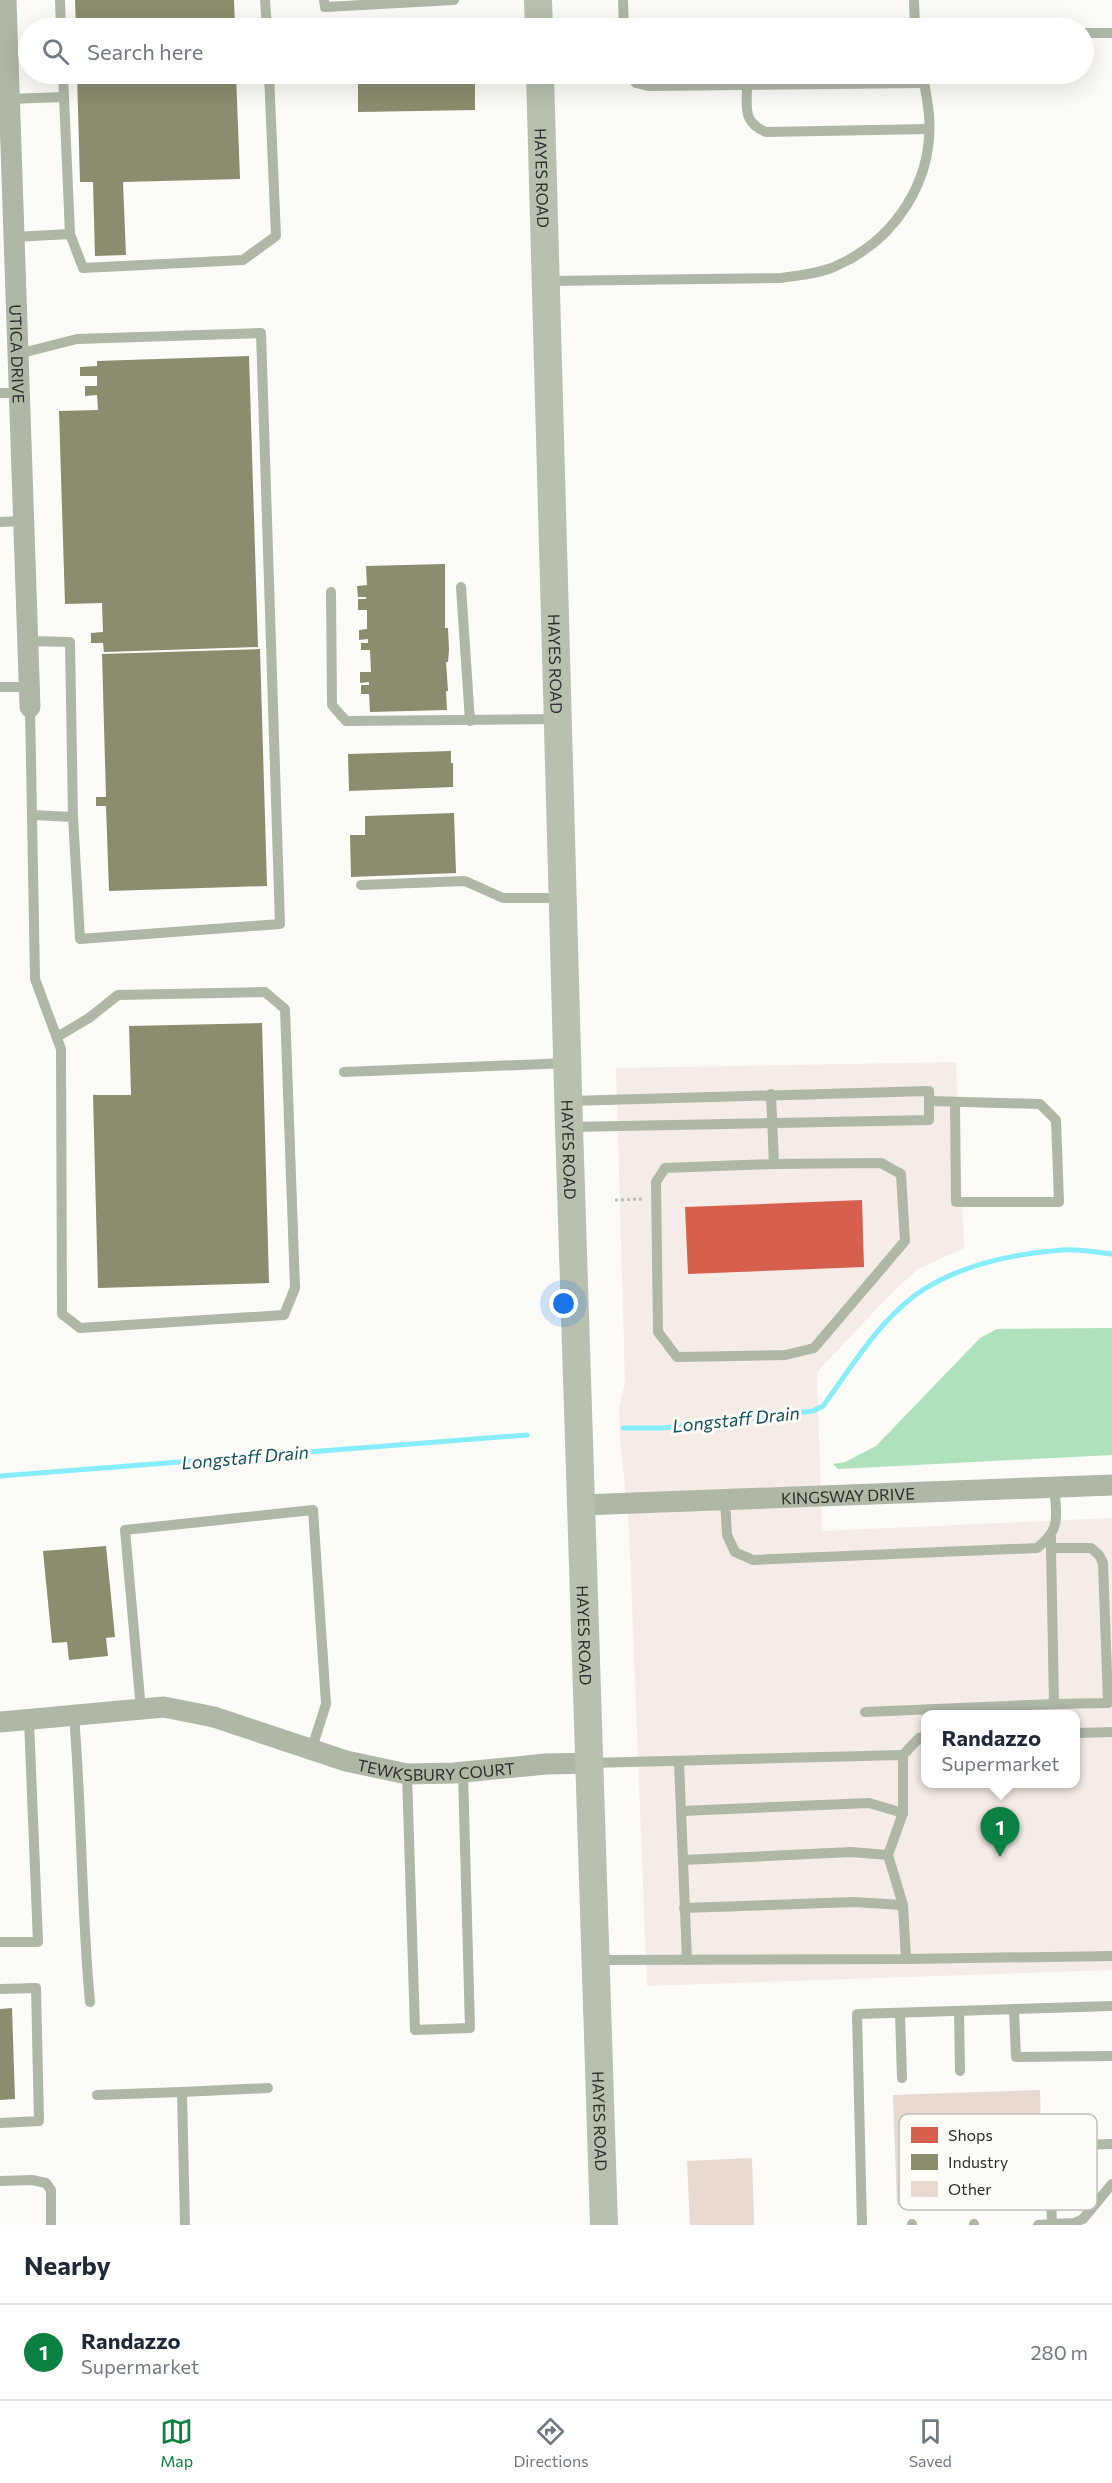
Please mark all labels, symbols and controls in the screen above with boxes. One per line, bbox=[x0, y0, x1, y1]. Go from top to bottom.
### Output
search box bbox=[18, 18, 1094, 84]
icon: search bbox=[39, 35, 72, 68]
text: Search here bbox=[87, 38, 203, 65]
street label: HAYES ROAD bbox=[532, 128, 554, 228]
street label: UTICA DRIVE bbox=[7, 304, 29, 404]
street label: HAYES ROAD bbox=[545, 614, 567, 714]
street label: HAYES ROAD bbox=[559, 1099, 581, 1200]
your location bbox=[549, 1289, 578, 1318]
water label: Longstaff Drain bbox=[671, 1401, 801, 1437]
water label: Longstaff Drain bbox=[180, 1440, 310, 1474]
street label: KINGSWAY DRIVE bbox=[781, 1483, 915, 1507]
street label: HAYES ROAD bbox=[574, 1585, 596, 1686]
popup bbox=[921, 1710, 1080, 1788]
text: Randazzo bbox=[941, 1724, 1041, 1751]
text: Supermarket bbox=[941, 1751, 1060, 1775]
street label: TEWKSBURY COURT bbox=[356, 1754, 516, 1784]
pin: 1 bbox=[980, 1808, 1020, 1857]
street label: HAYES ROAD bbox=[590, 2071, 612, 2171]
legend bbox=[899, 2114, 1097, 2210]
text: Shops bbox=[948, 2125, 993, 2144]
text: Industry bbox=[948, 2152, 1008, 2171]
text: Other bbox=[948, 2179, 992, 2198]
text: Nearby bbox=[24, 2249, 111, 2280]
text: Randazzo bbox=[81, 2327, 181, 2354]
text: 1 bbox=[39, 2340, 48, 2364]
text: 280 m bbox=[1030, 2340, 1088, 2364]
text: Supermarket bbox=[81, 2354, 199, 2378]
tab: Map bbox=[160, 2415, 193, 2470]
tab: Directions bbox=[513, 2415, 588, 2470]
tab: Saved bbox=[909, 2415, 952, 2470]

